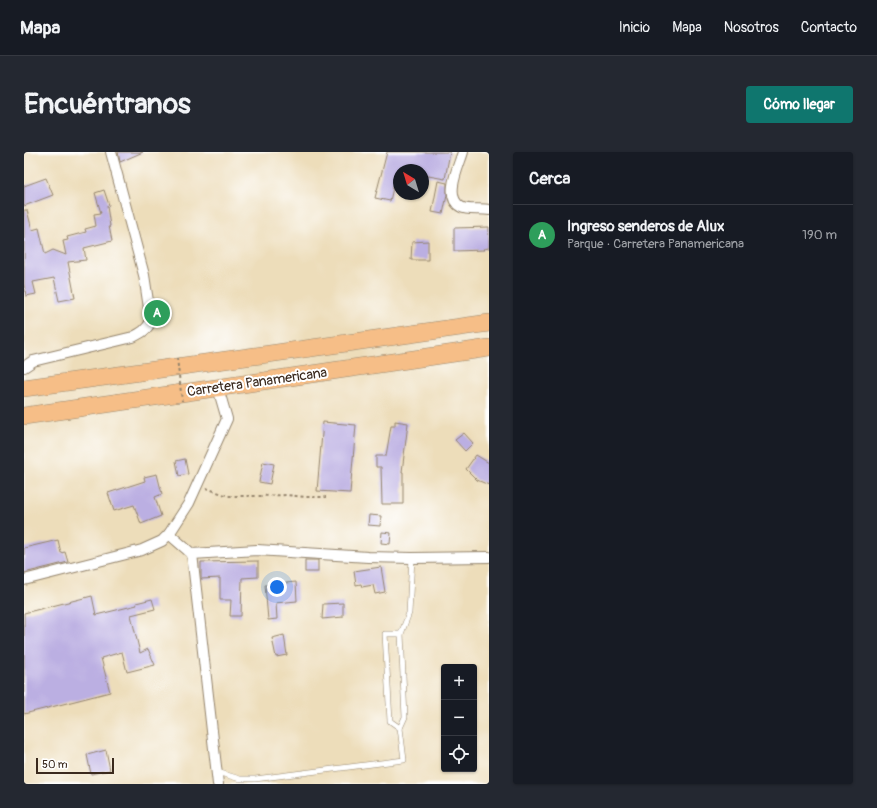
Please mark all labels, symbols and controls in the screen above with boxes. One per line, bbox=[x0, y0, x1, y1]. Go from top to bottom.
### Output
text: Mapa bbox=[20, 16, 60, 40]
text: Inicio bbox=[619, 19, 650, 36]
text: Mapa bbox=[672, 19, 702, 36]
text: Nosotros bbox=[724, 19, 779, 36]
text: Contacto bbox=[801, 19, 857, 36]
button: Cómo llegar bbox=[746, 86, 853, 123]
text: Encuéntranos bbox=[24, 87, 191, 122]
north arrow bbox=[393, 164, 429, 200]
text: Cerca bbox=[529, 168, 570, 189]
text: Ingreso senderos de Alux bbox=[567, 217, 725, 236]
text: A bbox=[538, 227, 546, 243]
text: 190 m bbox=[802, 227, 837, 243]
text: Parque · Carretera Panamericana bbox=[567, 236, 744, 252]
pin: A bbox=[144, 298, 170, 328]
street label: Carretera Panamericana bbox=[186, 364, 328, 400]
your location bbox=[267, 577, 287, 597]
map controls bbox=[441, 664, 477, 772]
button: + bbox=[441, 664, 477, 700]
button: − bbox=[441, 700, 477, 736]
button: locate bbox=[441, 736, 477, 772]
scale bar bbox=[36, 756, 114, 775]
text: 50 m bbox=[42, 758, 68, 771]

